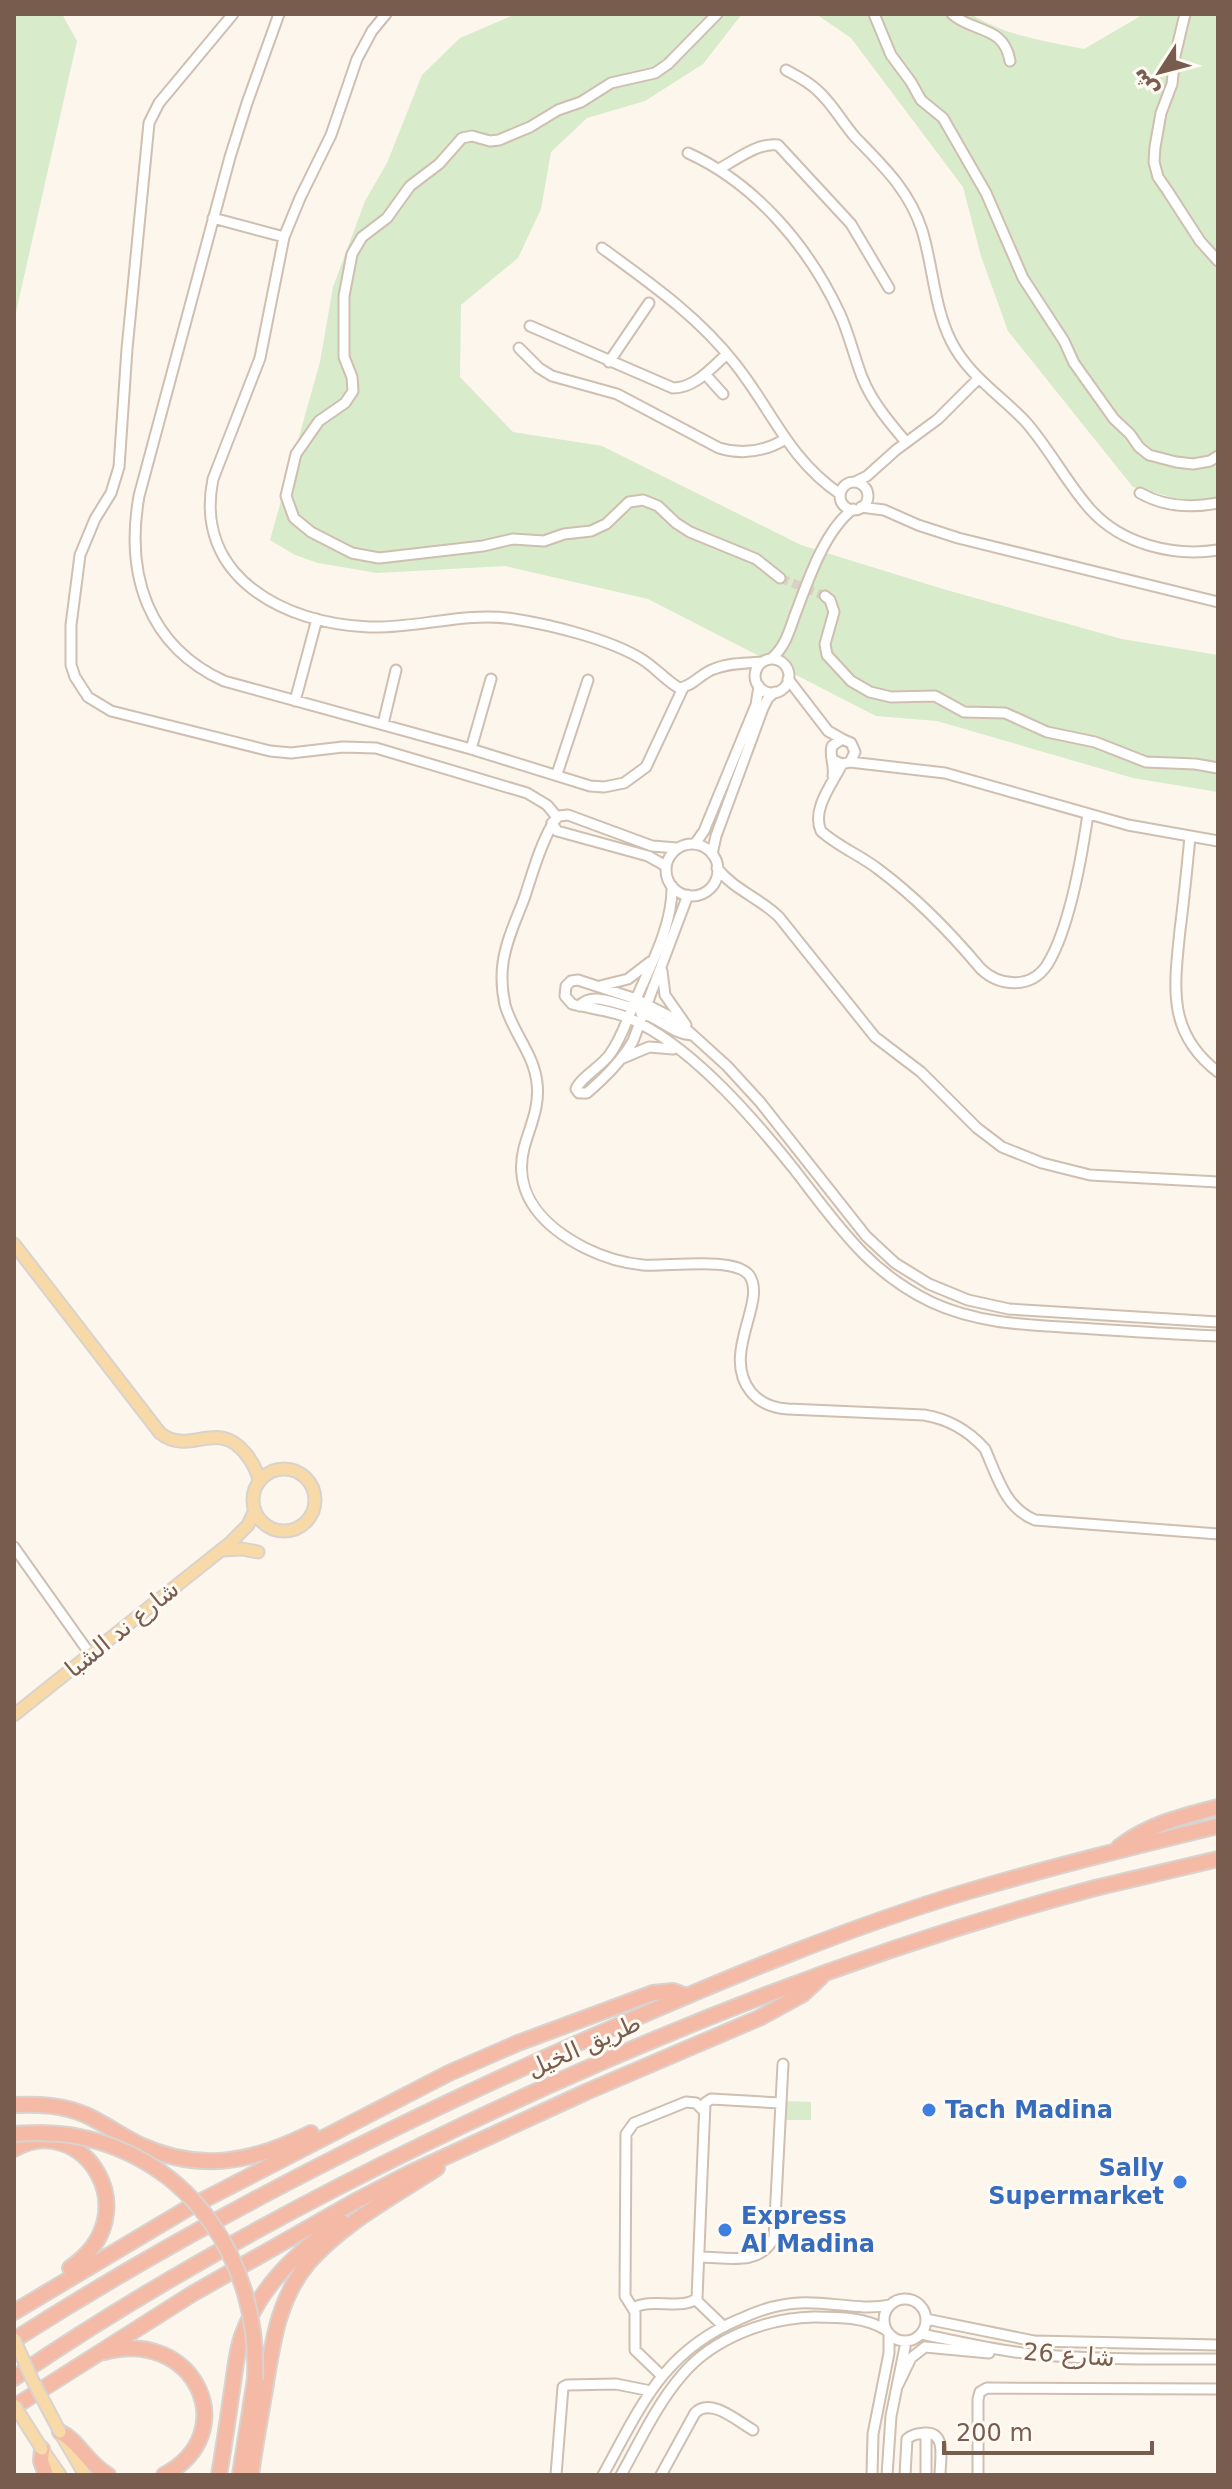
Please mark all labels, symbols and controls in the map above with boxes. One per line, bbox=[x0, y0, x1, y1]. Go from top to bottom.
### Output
north arrow bbox=[1120, 32, 1200, 112]
text: ش bbox=[1125, 64, 1163, 103]
street label: شارع ند الشبا bbox=[60, 1575, 184, 1683]
street label: طريق الخيل bbox=[523, 2008, 645, 2084]
place label: Tach Madina bbox=[945, 2096, 1113, 2124]
marker: Tach Madina bbox=[920, 2101, 938, 2119]
place label: Sally Supermarket bbox=[988, 2154, 1164, 2210]
marker: Sally Supermarket bbox=[1171, 2173, 1189, 2191]
place label: Express Al Madina bbox=[741, 2202, 875, 2258]
marker: Express Al Madina bbox=[716, 2221, 734, 2239]
street label: شارع 26 bbox=[1022, 2338, 1116, 2372]
scale bar bbox=[944, 2405, 1152, 2455]
text: 200 m bbox=[956, 2419, 1033, 2447]

